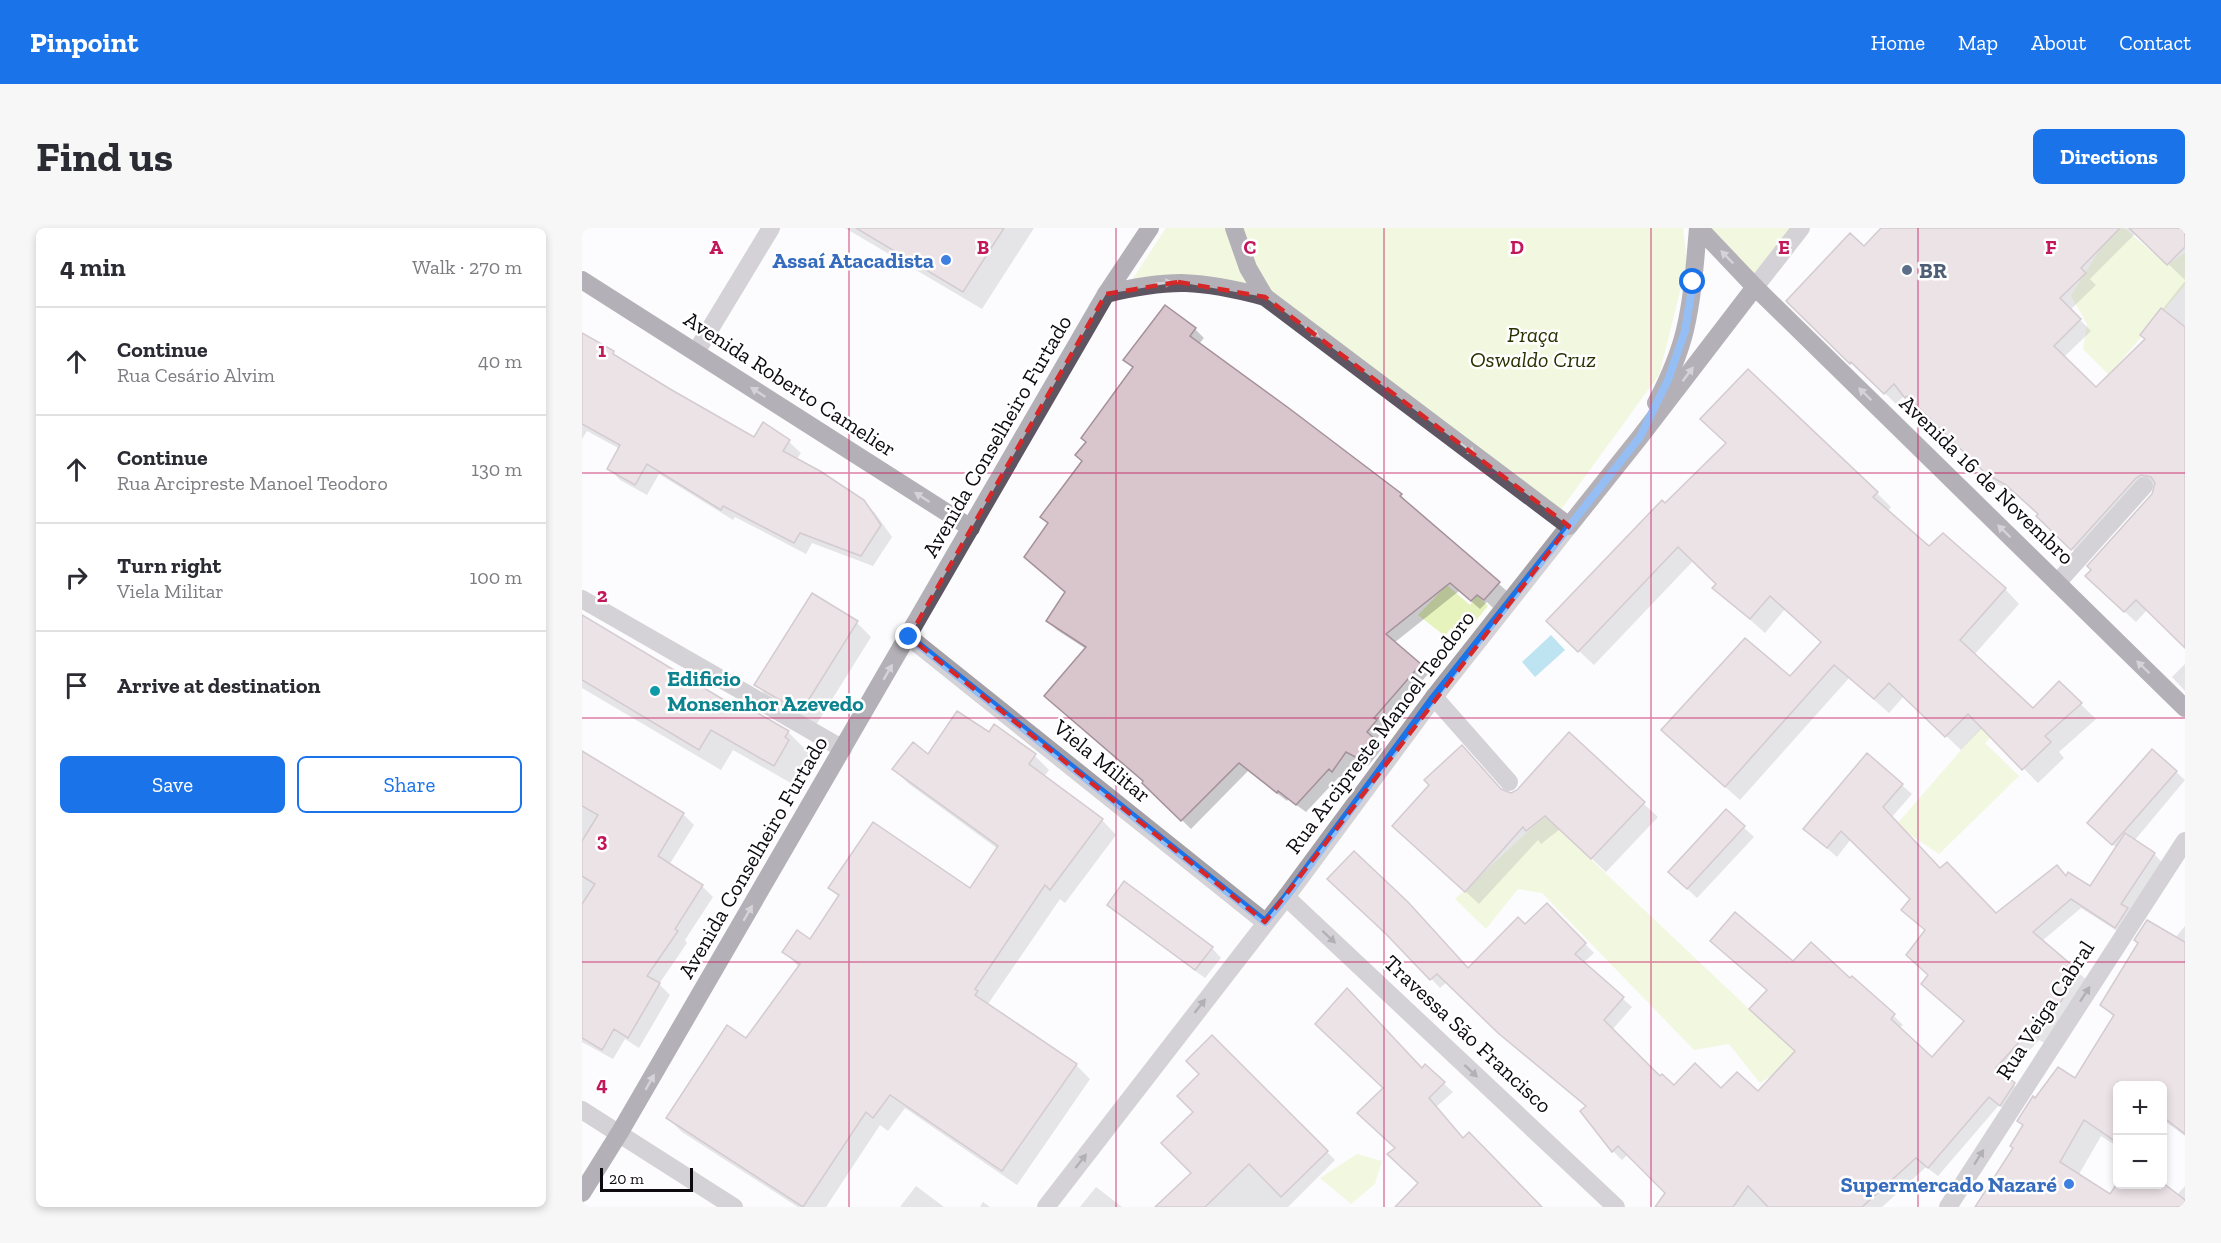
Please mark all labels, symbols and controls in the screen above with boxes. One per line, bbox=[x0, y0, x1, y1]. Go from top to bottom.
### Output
text: Pinpoint bbox=[30, 26, 138, 59]
text: Home bbox=[1871, 30, 1925, 55]
text: Map bbox=[1958, 30, 1998, 55]
text: About bbox=[2031, 30, 2086, 55]
text: Contact bbox=[2119, 30, 2191, 55]
button: Directions bbox=[2033, 129, 2185, 184]
text: Find us bbox=[36, 131, 173, 182]
text: A bbox=[709, 235, 723, 259]
text: B bbox=[977, 235, 989, 259]
text: C bbox=[1244, 235, 1257, 259]
text: D bbox=[1510, 235, 1524, 259]
text: E bbox=[1778, 235, 1790, 259]
text: F bbox=[2045, 235, 2057, 259]
place label: Assaí Atacadista bbox=[772, 247, 934, 274]
one-way arrow bbox=[1720, 250, 1734, 265]
text: 4 min bbox=[60, 251, 126, 283]
marker: Assaí Atacadista bbox=[939, 253, 953, 267]
text: Walk · 270 m bbox=[412, 255, 522, 279]
place label: BR bbox=[1919, 257, 1947, 284]
marker: BR bbox=[1900, 263, 1914, 277]
route start bbox=[1679, 268, 1705, 294]
one-way arrow bbox=[1154, 278, 1173, 288]
street label: Avenida Roberto Camelier bbox=[679, 305, 901, 463]
street label: Avenida Conselheiro Furtado bbox=[917, 310, 1077, 562]
park label: Praça Oswaldo Cruz bbox=[1470, 321, 1596, 373]
one-way arrow bbox=[1303, 326, 1319, 338]
text: Continue bbox=[117, 336, 208, 363]
text: 1 bbox=[598, 338, 606, 362]
icon: ahead bbox=[60, 345, 93, 378]
text: 40 m bbox=[478, 349, 522, 373]
text: Rua Cesário Alvim bbox=[117, 363, 275, 387]
one-way arrow bbox=[1682, 367, 1694, 382]
one-way arrow bbox=[750, 386, 766, 397]
one-way arrow bbox=[1858, 388, 1872, 402]
street label: Avenida 16 de Novembro bbox=[1894, 390, 2080, 570]
one-way arrow bbox=[1459, 443, 1475, 455]
text: Continue bbox=[117, 444, 208, 471]
icon: ahead bbox=[60, 453, 93, 486]
text: 130 m bbox=[471, 457, 522, 481]
text: Rua Arcipreste Manoel Teodoro bbox=[117, 471, 388, 495]
one-way arrow bbox=[914, 491, 930, 502]
one-way arrow bbox=[1997, 524, 2011, 538]
text: Turn right bbox=[117, 552, 221, 579]
icon: right bbox=[60, 561, 93, 594]
text: 100 m bbox=[469, 565, 522, 589]
text: Viela Militar bbox=[117, 579, 224, 603]
text: 2 bbox=[597, 583, 608, 607]
street label: Rua Arcipreste Manoel Teodoro bbox=[1280, 605, 1480, 859]
route end bbox=[895, 623, 921, 649]
one-way arrow bbox=[2137, 661, 2151, 675]
one-way arrow bbox=[883, 663, 893, 680]
place label: Edificio Monsenhor Azevedo bbox=[667, 665, 864, 717]
icon: arrive bbox=[60, 669, 93, 702]
text: Arrive at destination bbox=[117, 672, 320, 699]
marker: Edificio Monsenhor Azevedo bbox=[648, 684, 662, 698]
street label: Viela Militar bbox=[1047, 713, 1156, 808]
street label: Avenida Conselheiro Furtado bbox=[673, 731, 833, 983]
button: Save bbox=[60, 756, 285, 813]
button: Share bbox=[297, 756, 522, 813]
text: 3 bbox=[597, 828, 608, 852]
one-way arrow bbox=[743, 904, 753, 921]
one-way arrow bbox=[1321, 930, 1336, 943]
street label: Rua Veiga Cabral bbox=[1990, 935, 2100, 1084]
street label: Travessa São Francisco bbox=[1379, 949, 1557, 1119]
one-way arrow bbox=[2079, 986, 2091, 1002]
one-way arrow bbox=[1194, 998, 1207, 1014]
one-way arrow bbox=[1464, 1063, 1478, 1077]
text: 4 bbox=[596, 1072, 608, 1096]
one-way arrow bbox=[645, 1073, 655, 1090]
map controls bbox=[2113, 1081, 2167, 1189]
button: + bbox=[2113, 1081, 2167, 1135]
button: − bbox=[2113, 1135, 2167, 1189]
one-way arrow bbox=[1973, 1149, 1984, 1165]
one-way arrow bbox=[1075, 1153, 1087, 1168]
scale bar bbox=[600, 1165, 693, 1192]
text: 20 m bbox=[609, 1169, 644, 1188]
place label: Supermercado Nazaré bbox=[1840, 1171, 2057, 1198]
marker: Supermercado Nazaré bbox=[2062, 1177, 2076, 1191]

